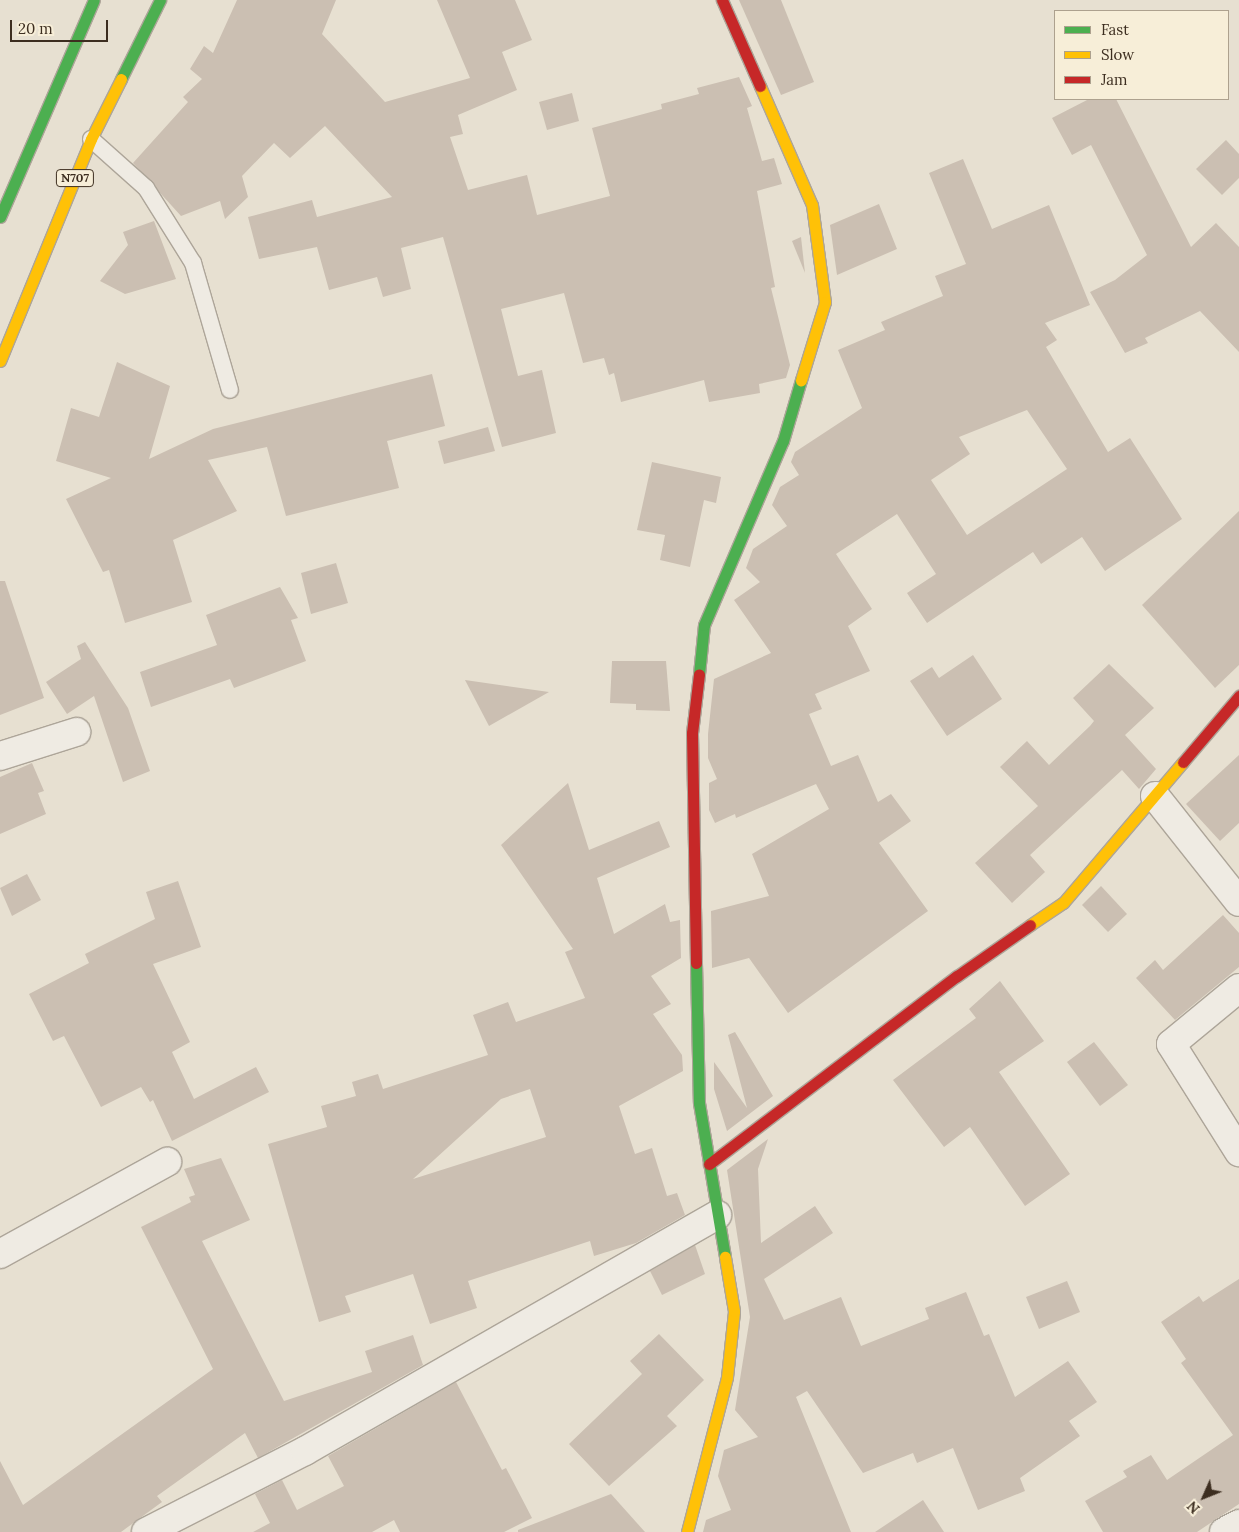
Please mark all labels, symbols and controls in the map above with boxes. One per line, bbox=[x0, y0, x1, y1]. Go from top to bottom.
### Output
scale bar bbox=[12, 10, 110, 42]
legend bbox=[1054, 10, 1229, 100]
text: 20 m bbox=[18, 19, 53, 38]
text: Fast bbox=[1101, 20, 1129, 39]
text: Slow bbox=[1101, 45, 1134, 64]
text: Jam bbox=[1101, 70, 1128, 89]
road number: N707 bbox=[55, 168, 95, 188]
north arrow bbox=[1179, 1472, 1229, 1522]
text: N bbox=[1183, 1497, 1203, 1518]

